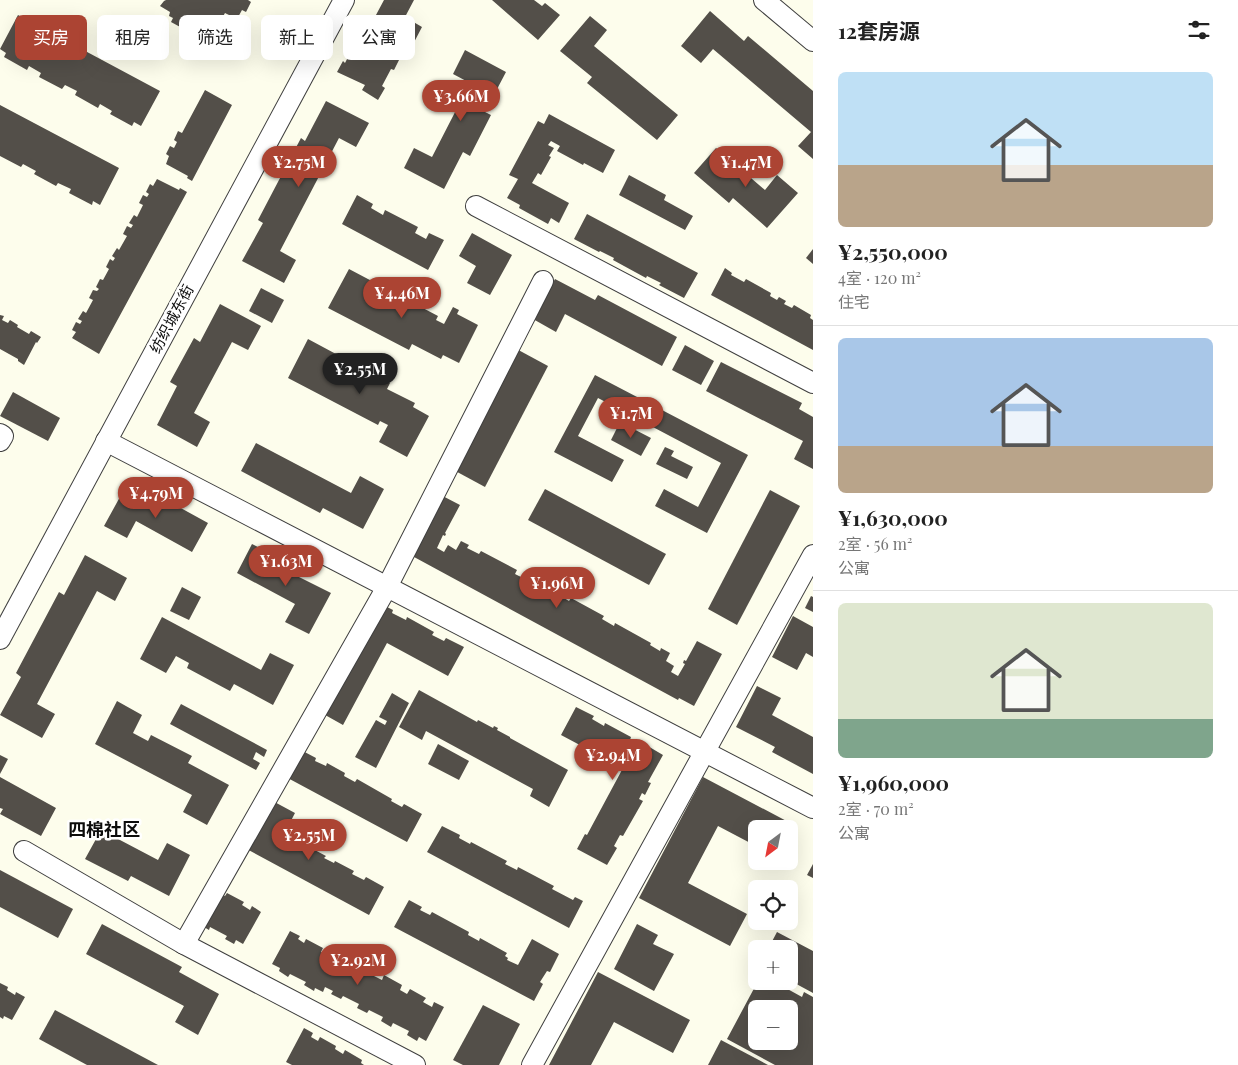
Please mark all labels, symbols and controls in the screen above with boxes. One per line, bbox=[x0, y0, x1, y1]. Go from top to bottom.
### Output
chip: 买房 bbox=[15, 15, 87, 60]
chip: 租房 bbox=[97, 15, 169, 60]
chip: 筛选 bbox=[179, 15, 251, 60]
chip: 新上 bbox=[261, 15, 333, 60]
chip: 公寓 bbox=[343, 15, 415, 60]
text: 12套房源 bbox=[838, 16, 920, 44]
icon: filters bbox=[1185, 16, 1213, 44]
pin: ¥3.66M bbox=[420, 80, 502, 122]
text: ¥3.66M bbox=[433, 85, 489, 106]
icon: home bbox=[981, 105, 1071, 195]
pin: ¥2.75M bbox=[258, 146, 340, 188]
pin: ¥1.47M bbox=[705, 146, 787, 188]
text: ¥2.75M bbox=[273, 151, 325, 172]
text: ¥1.47M bbox=[720, 151, 772, 172]
text: ¥2,550,000 bbox=[838, 237, 948, 265]
text: 4室 · 120 m² bbox=[838, 267, 921, 288]
pin: ¥4.46M bbox=[361, 276, 443, 319]
street label: 纺织城东街 bbox=[145, 281, 198, 356]
text: ¥4.46M bbox=[374, 282, 430, 303]
text: 住宅 bbox=[838, 291, 870, 312]
pin: ¥2.55M bbox=[319, 352, 401, 395]
text: ¥2.55M bbox=[334, 358, 386, 379]
icon: home bbox=[981, 370, 1071, 460]
pin: ¥1.7M bbox=[596, 396, 666, 439]
text: ¥1.7M bbox=[609, 402, 653, 423]
pin: ¥4.79M bbox=[115, 476, 197, 519]
text: ¥4.79M bbox=[129, 482, 183, 503]
text: ¥1,630,000 bbox=[838, 503, 948, 531]
text: 2室 · 56 m² bbox=[838, 533, 912, 554]
pin: ¥1.63M bbox=[245, 544, 327, 587]
text: ¥1.63M bbox=[260, 550, 312, 571]
text: 公寓 bbox=[838, 557, 870, 578]
pin: ¥1.96M bbox=[516, 566, 598, 609]
text: ¥1.96M bbox=[530, 572, 584, 593]
icon: home bbox=[981, 635, 1071, 725]
pin: ¥2.94M bbox=[572, 738, 654, 781]
text: ¥2.94M bbox=[585, 744, 641, 765]
text: ¥1,960,000 bbox=[838, 768, 949, 796]
text: 2室 · 70 m² bbox=[838, 798, 914, 819]
district label: 四棉社区 bbox=[68, 817, 140, 841]
pin: ¥2.55M bbox=[268, 818, 350, 861]
north arrow bbox=[748, 820, 798, 870]
map controls bbox=[748, 820, 798, 1050]
text: 公寓 bbox=[838, 822, 870, 843]
text: ¥2.55M bbox=[283, 824, 335, 845]
button: locate bbox=[748, 880, 798, 930]
button: + bbox=[748, 940, 798, 990]
pin: ¥2.92M bbox=[317, 944, 399, 986]
text: ¥2.92M bbox=[330, 949, 386, 970]
button: − bbox=[748, 1000, 798, 1050]

